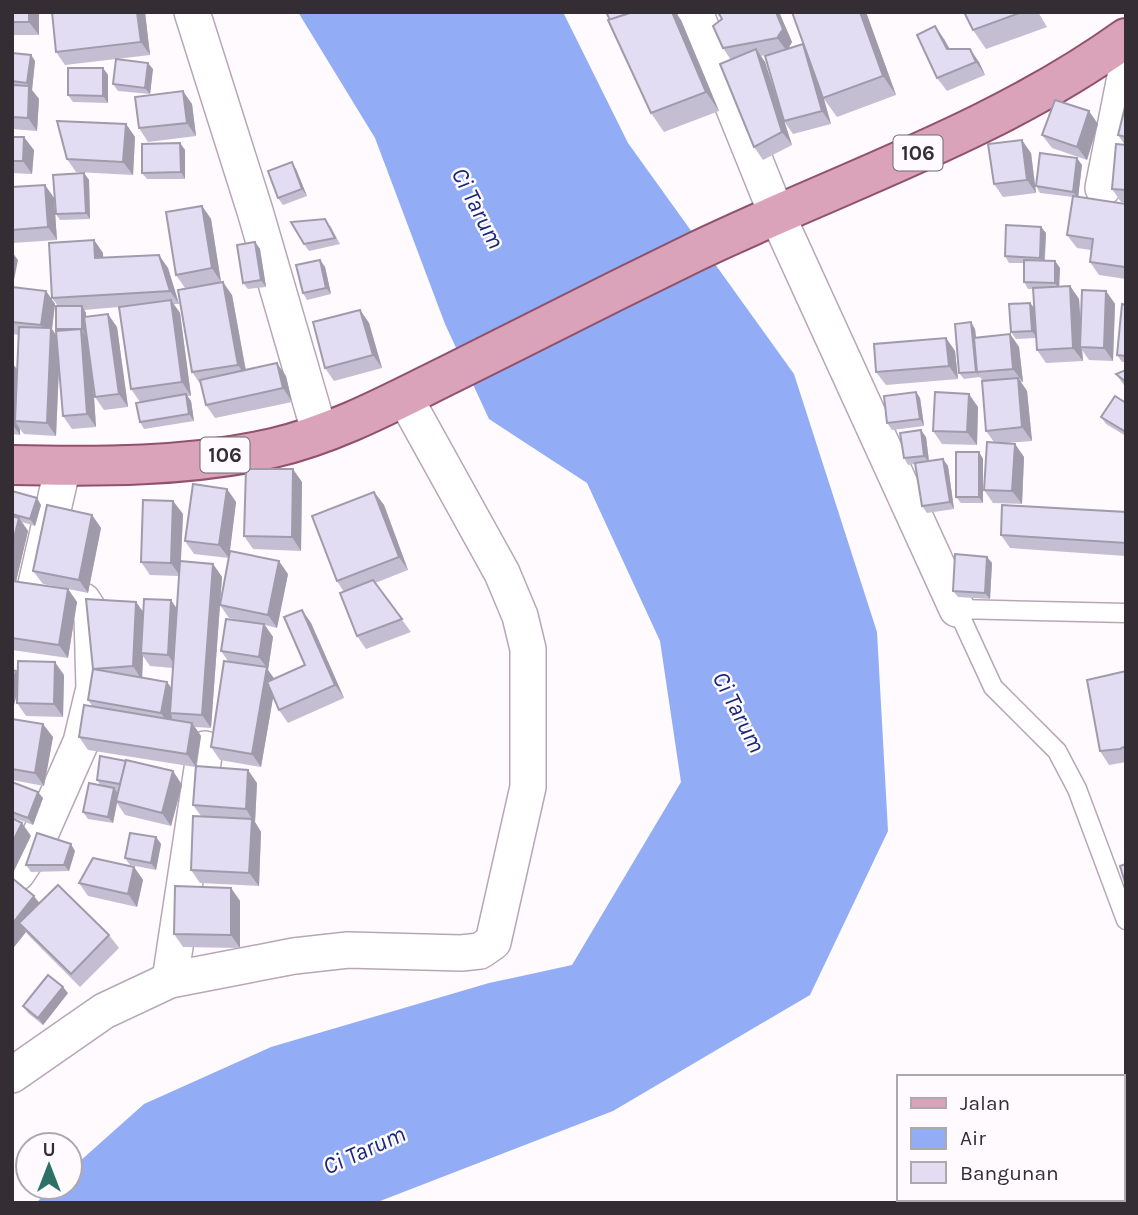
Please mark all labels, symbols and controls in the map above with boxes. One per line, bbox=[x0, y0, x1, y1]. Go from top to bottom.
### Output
road number: 106 bbox=[894, 136, 942, 170]
water label: Ci Tarum bbox=[446, 163, 510, 253]
road number: 106 bbox=[201, 438, 250, 472]
water label: Ci Tarum bbox=[707, 667, 771, 757]
legend bbox=[897, 1075, 1124, 1201]
text: Jalan bbox=[960, 1091, 1010, 1115]
water label: Ci Tarum bbox=[318, 1119, 410, 1181]
text: Air bbox=[960, 1126, 986, 1150]
north arrow bbox=[14, 1131, 84, 1201]
text: U bbox=[42, 1139, 56, 1161]
text: Bangunan bbox=[960, 1161, 1059, 1185]

